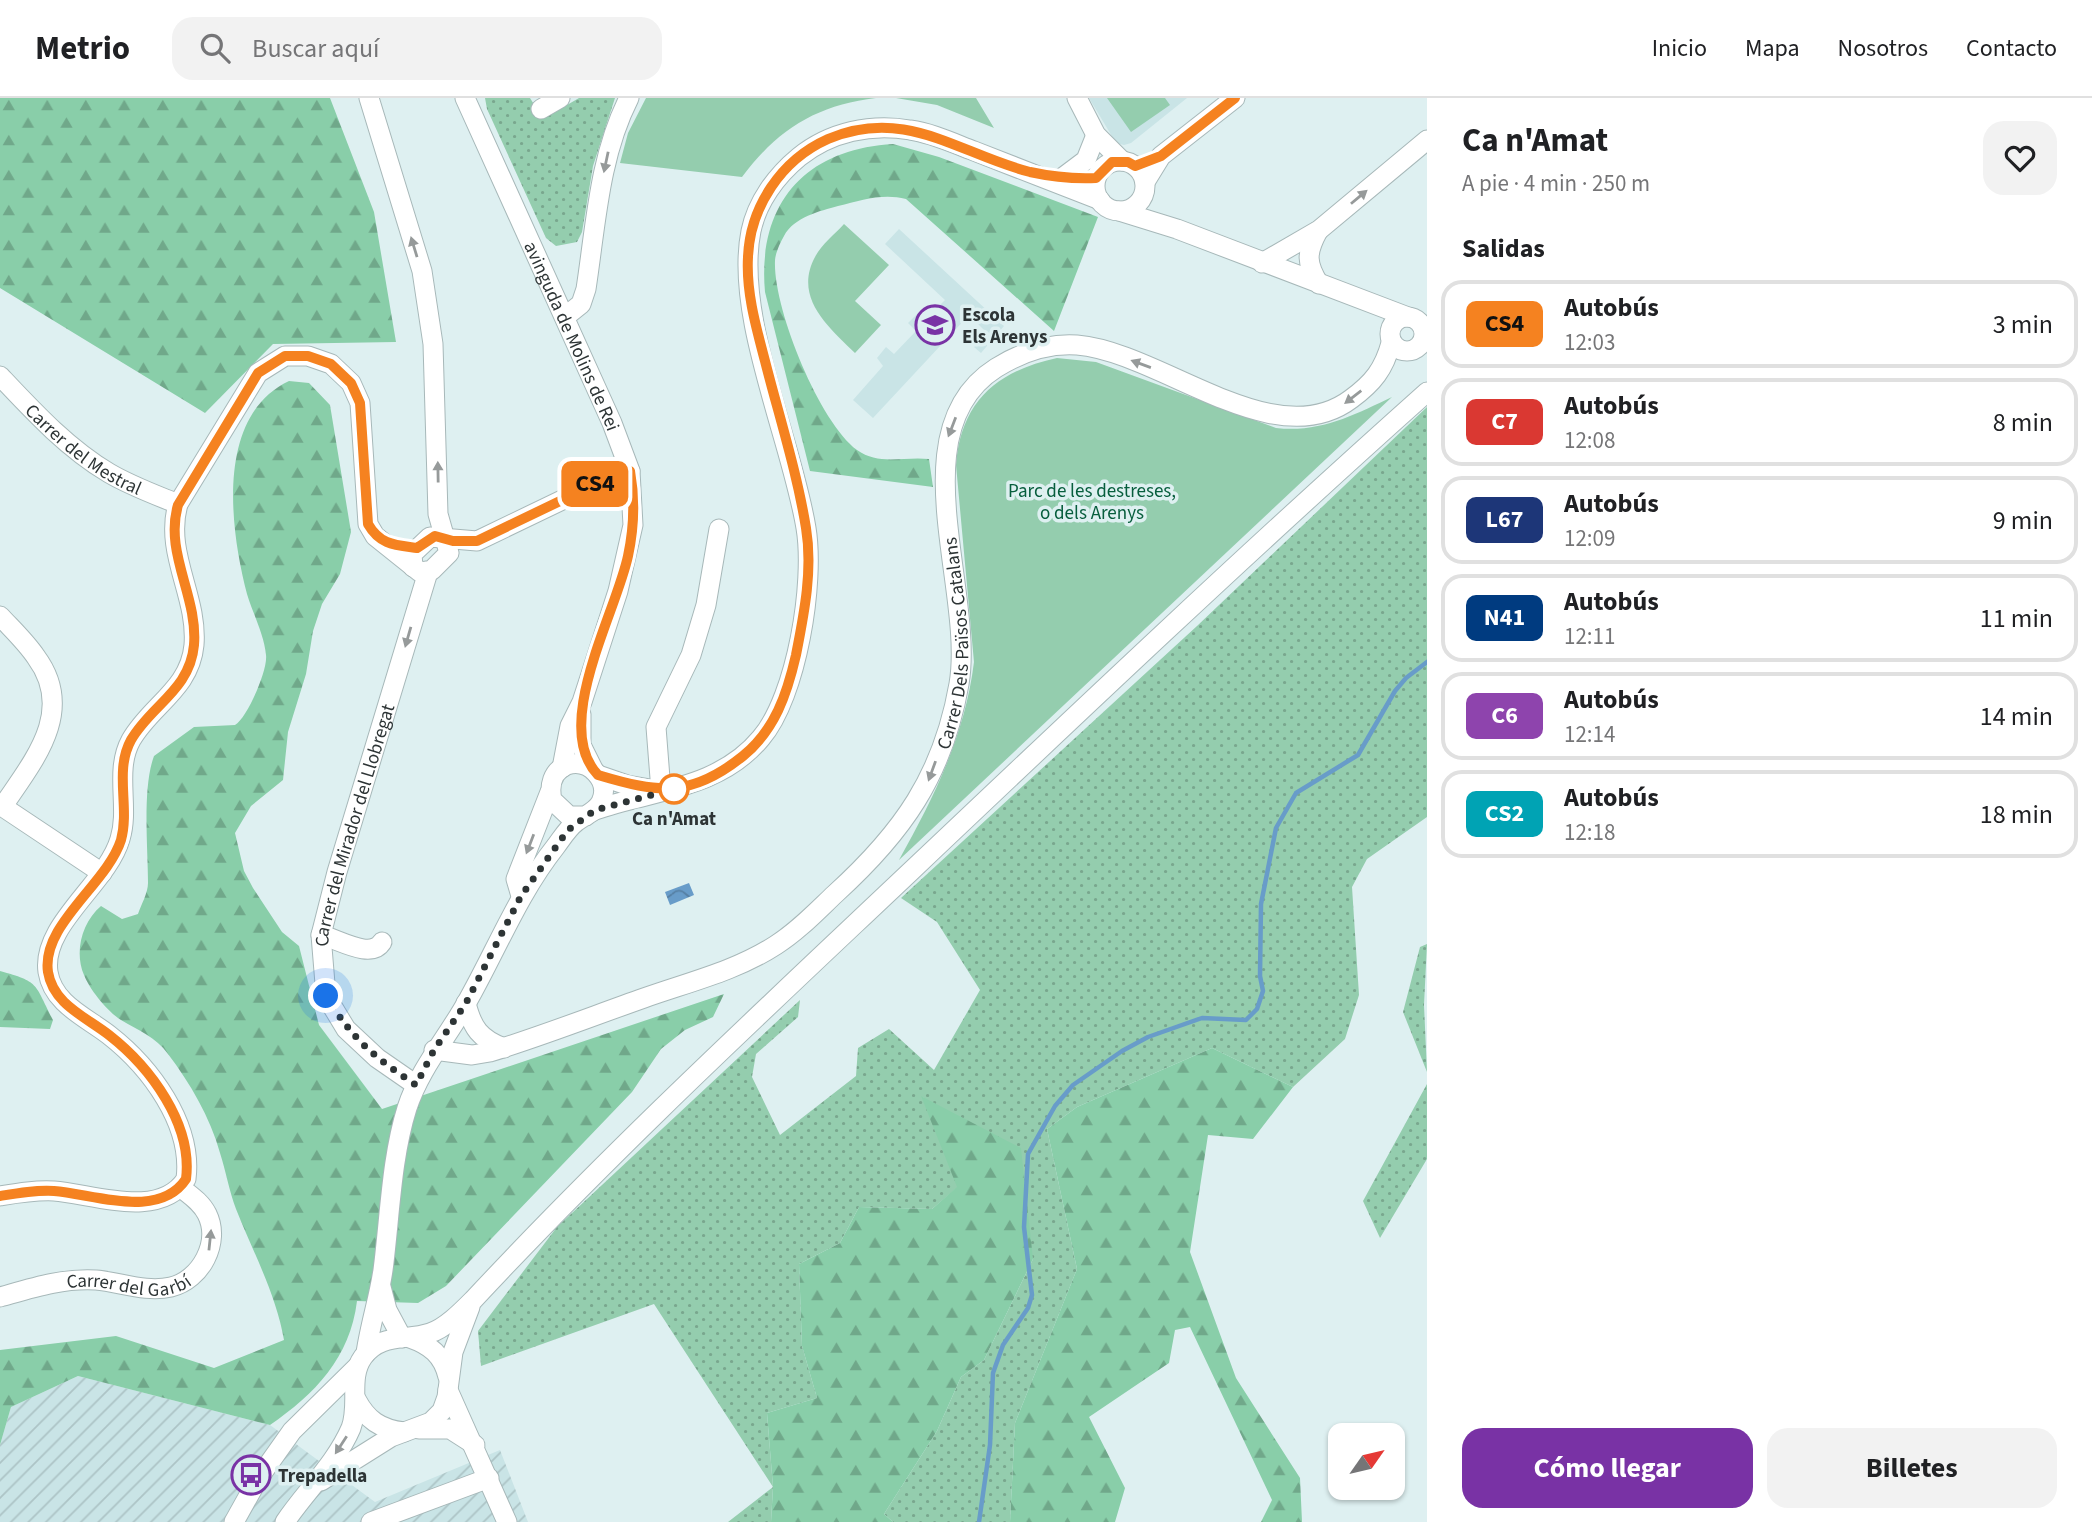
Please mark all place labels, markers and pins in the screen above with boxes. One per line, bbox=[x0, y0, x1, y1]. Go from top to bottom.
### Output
place label: Escola Els Arenys bbox=[962, 302, 1047, 351]
school or university icon: Escola Els Arenys bbox=[914, 304, 956, 346]
marker: Ca n'Amat bbox=[659, 774, 689, 804]
place label: Ca n'Amat bbox=[632, 806, 716, 833]
bus stop icon: Trepadella bbox=[230, 1454, 272, 1496]
place label: Trepadella bbox=[278, 1463, 367, 1490]

